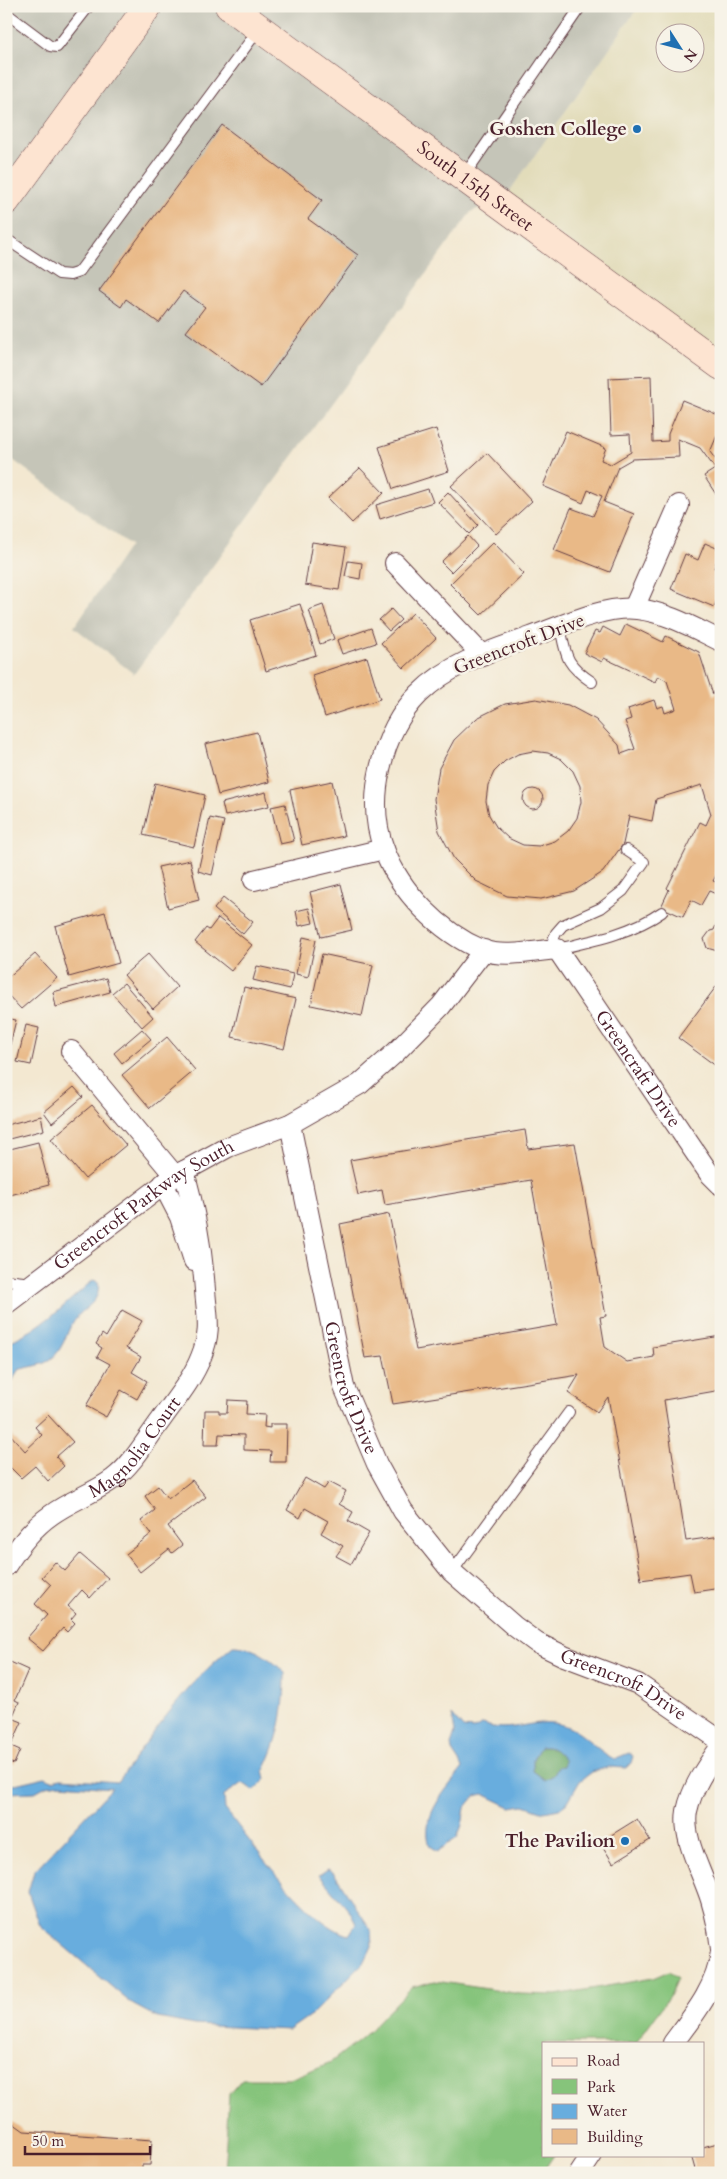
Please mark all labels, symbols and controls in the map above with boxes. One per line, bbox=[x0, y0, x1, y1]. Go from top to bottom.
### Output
north arrow bbox=[654, 22, 704, 72]
text: N bbox=[679, 45, 701, 66]
place label: Goshen College bbox=[489, 116, 627, 142]
marker: Goshen College bbox=[631, 123, 643, 135]
street label: South 15th Street bbox=[412, 135, 539, 238]
street label: Greencroft Drive bbox=[450, 607, 588, 681]
street label: Greencraft Drive bbox=[589, 1005, 687, 1133]
street label: Greencroft Parkway South bbox=[48, 1133, 239, 1277]
street label: Greencroft Drive bbox=[318, 1319, 384, 1458]
street label: Magnolia Court bbox=[84, 1391, 187, 1504]
street label: Greencroft Drive bbox=[556, 1643, 692, 1727]
place label: The Pavilion bbox=[505, 1828, 616, 1854]
marker: The Pavilion bbox=[619, 1835, 631, 1847]
legend bbox=[542, 2042, 704, 2156]
text: Road bbox=[587, 2051, 620, 2071]
text: Park bbox=[587, 2077, 616, 2097]
text: Water bbox=[586, 2101, 628, 2121]
scale bar bbox=[25, 2124, 150, 2156]
text: Building bbox=[587, 2127, 643, 2147]
text: 50 m bbox=[32, 2131, 64, 2151]

